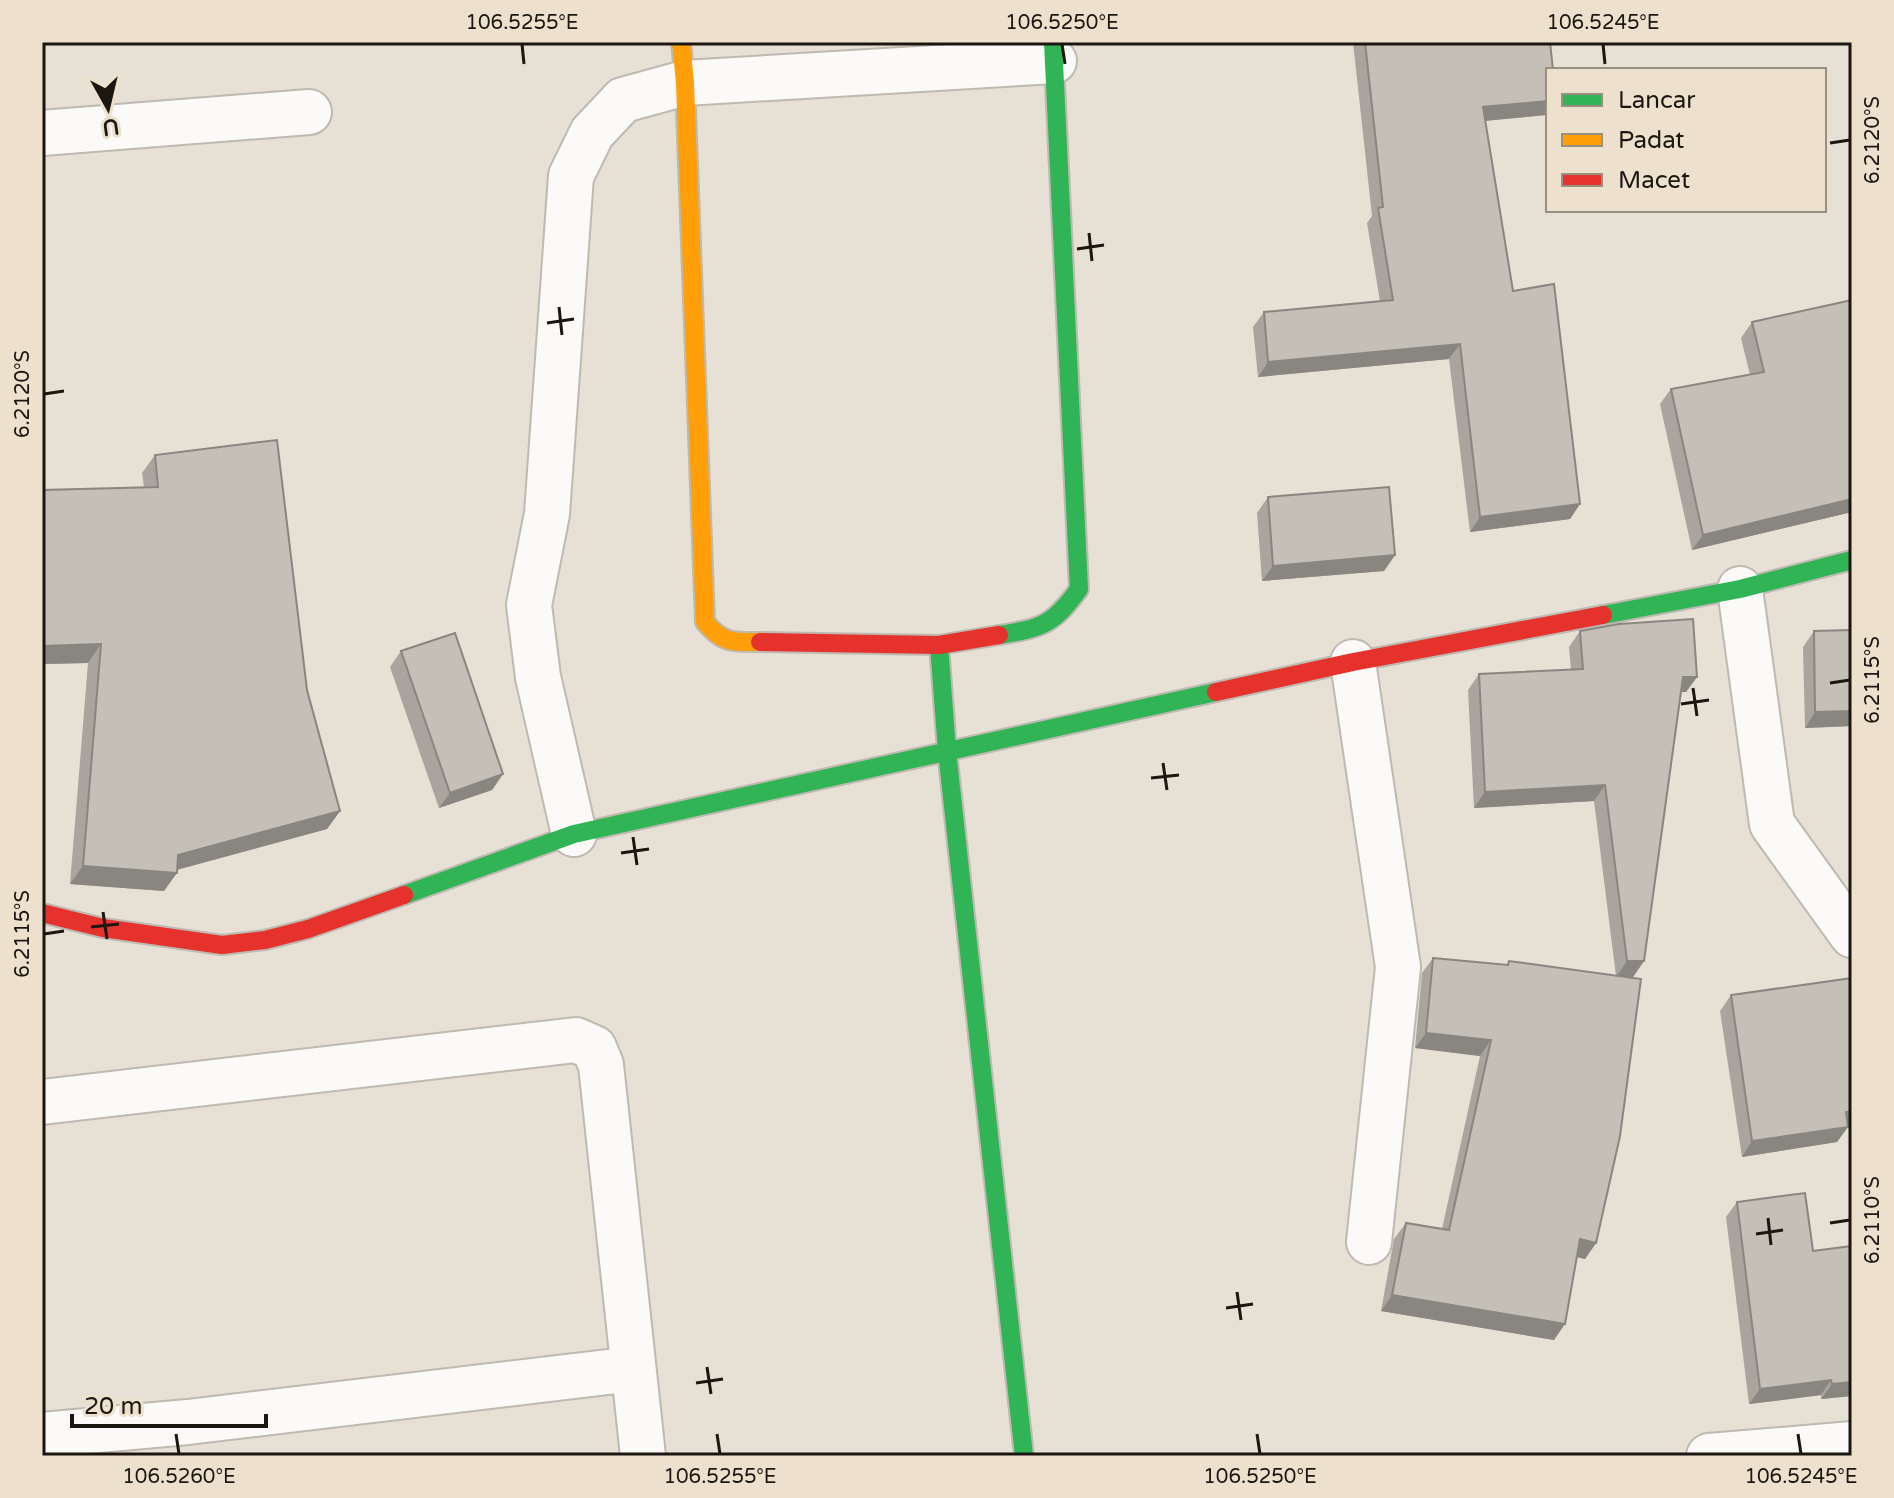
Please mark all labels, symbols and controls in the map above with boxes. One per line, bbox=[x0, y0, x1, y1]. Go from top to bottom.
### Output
text: 106.5255°E bbox=[465, 11, 579, 35]
text: 106.5250°E bbox=[1005, 11, 1119, 35]
text: 106.5245°E bbox=[1546, 11, 1660, 35]
north arrow bbox=[68, 68, 148, 148]
legend bbox=[1546, 68, 1826, 212]
text: Lancar bbox=[1618, 86, 1696, 115]
text: 6.2120°S bbox=[1861, 96, 1885, 184]
text: U bbox=[101, 113, 121, 141]
text: Padat bbox=[1618, 126, 1685, 155]
text: Macet bbox=[1618, 166, 1690, 195]
text: 6.2120°S bbox=[11, 350, 35, 438]
text: 6.2115°S bbox=[1861, 636, 1885, 724]
text: 6.2115°S bbox=[11, 890, 35, 978]
text: 6.2110°S bbox=[1861, 1176, 1885, 1264]
scale bar bbox=[72, 1378, 266, 1428]
text: 20 m bbox=[84, 1392, 142, 1421]
text: 106.5260°E bbox=[122, 1465, 236, 1489]
text: 106.5255°E bbox=[663, 1465, 777, 1489]
text: 106.5250°E bbox=[1203, 1465, 1317, 1489]
text: 106.5245°E bbox=[1744, 1465, 1858, 1489]

